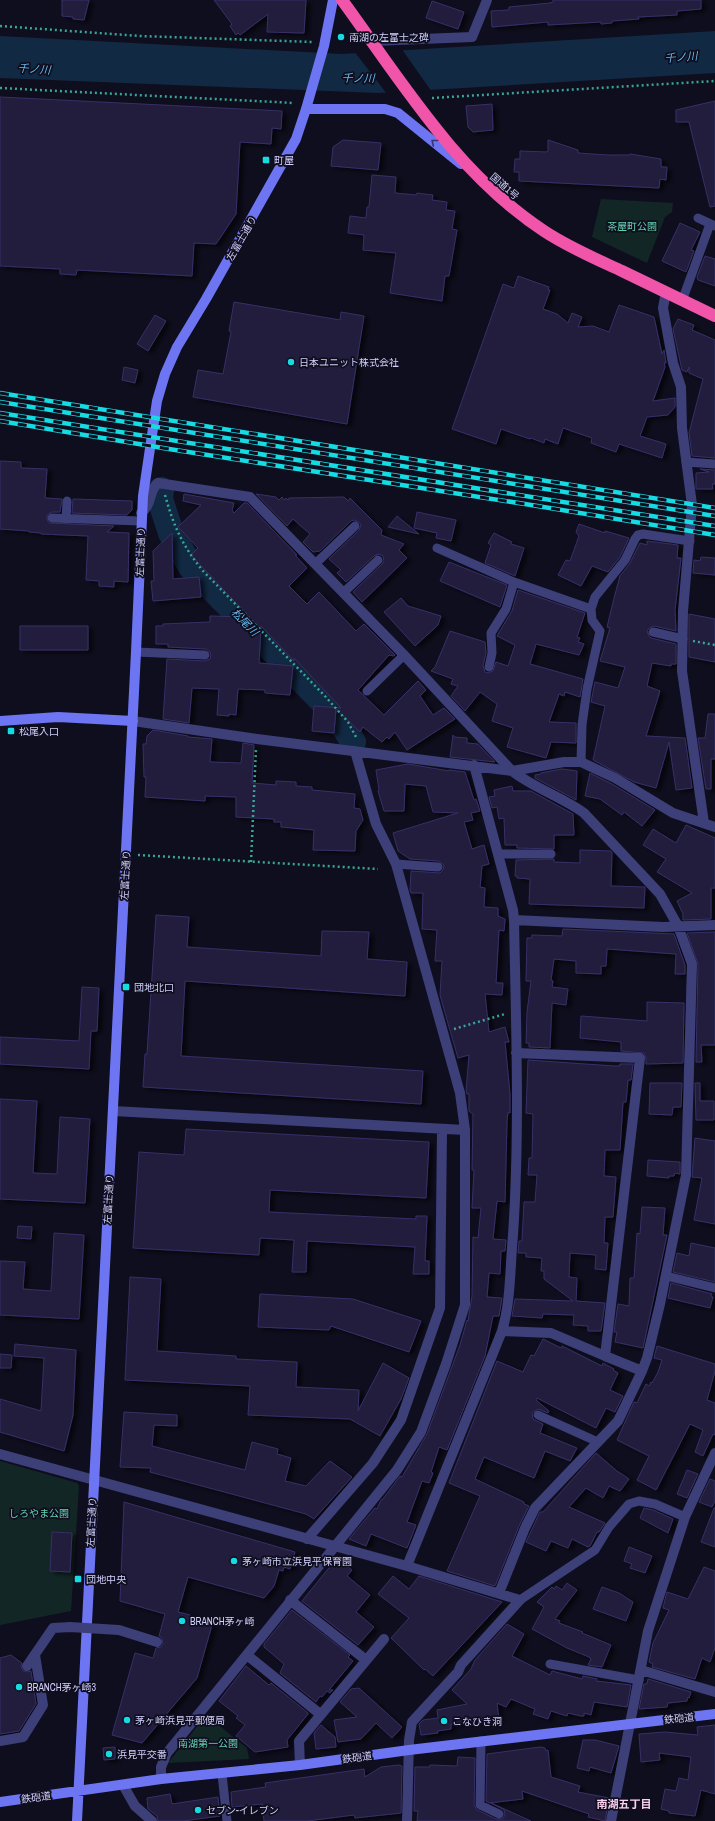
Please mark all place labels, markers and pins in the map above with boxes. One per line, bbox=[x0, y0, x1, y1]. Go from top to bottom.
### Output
place label: 南湖の左富士之碑 bbox=[349, 31, 429, 44]
marker: 南湖の左富士之碑 bbox=[336, 32, 346, 42]
place label: 町屋 bbox=[274, 154, 294, 167]
marker: 町屋 bbox=[261, 155, 271, 165]
place label: 日本ユニット株式会社 bbox=[299, 356, 399, 369]
marker: 日本ユニット株式会社 bbox=[286, 357, 296, 367]
place label: 松尾入口 bbox=[19, 725, 59, 738]
marker: 松尾入口 bbox=[6, 726, 16, 736]
place label: 団地北口 bbox=[134, 981, 174, 994]
marker: 団地北口 bbox=[121, 982, 131, 992]
place label: 茅ヶ崎市立浜見平保育園 bbox=[242, 1555, 352, 1568]
marker: 茅ヶ崎市立浜見平保育園 bbox=[229, 1556, 239, 1566]
place label: 団地中央 bbox=[86, 1573, 127, 1586]
marker: 団地中央 bbox=[73, 1574, 83, 1584]
place label: BRANCH茅ヶ崎 bbox=[190, 1615, 255, 1628]
marker: BRANCH茅ヶ崎 bbox=[177, 1616, 187, 1626]
place label: BRANCH茅ヶ崎3 bbox=[27, 1681, 97, 1694]
marker: BRANCH茅ヶ崎3 bbox=[14, 1682, 24, 1692]
place label: 茅ヶ崎浜見平郵便局 bbox=[135, 1714, 225, 1727]
marker: 茅ヶ崎浜見平郵便局 bbox=[122, 1715, 132, 1725]
place label: こなひき洞 bbox=[452, 1715, 502, 1728]
marker: こなひき洞 bbox=[439, 1716, 449, 1726]
place label: 浜見平交番 bbox=[117, 1748, 167, 1761]
marker: 浜見平交番 bbox=[104, 1749, 114, 1759]
place label: セブン-イレブン bbox=[206, 1804, 279, 1817]
marker: セブン-イレブン bbox=[193, 1805, 203, 1815]

